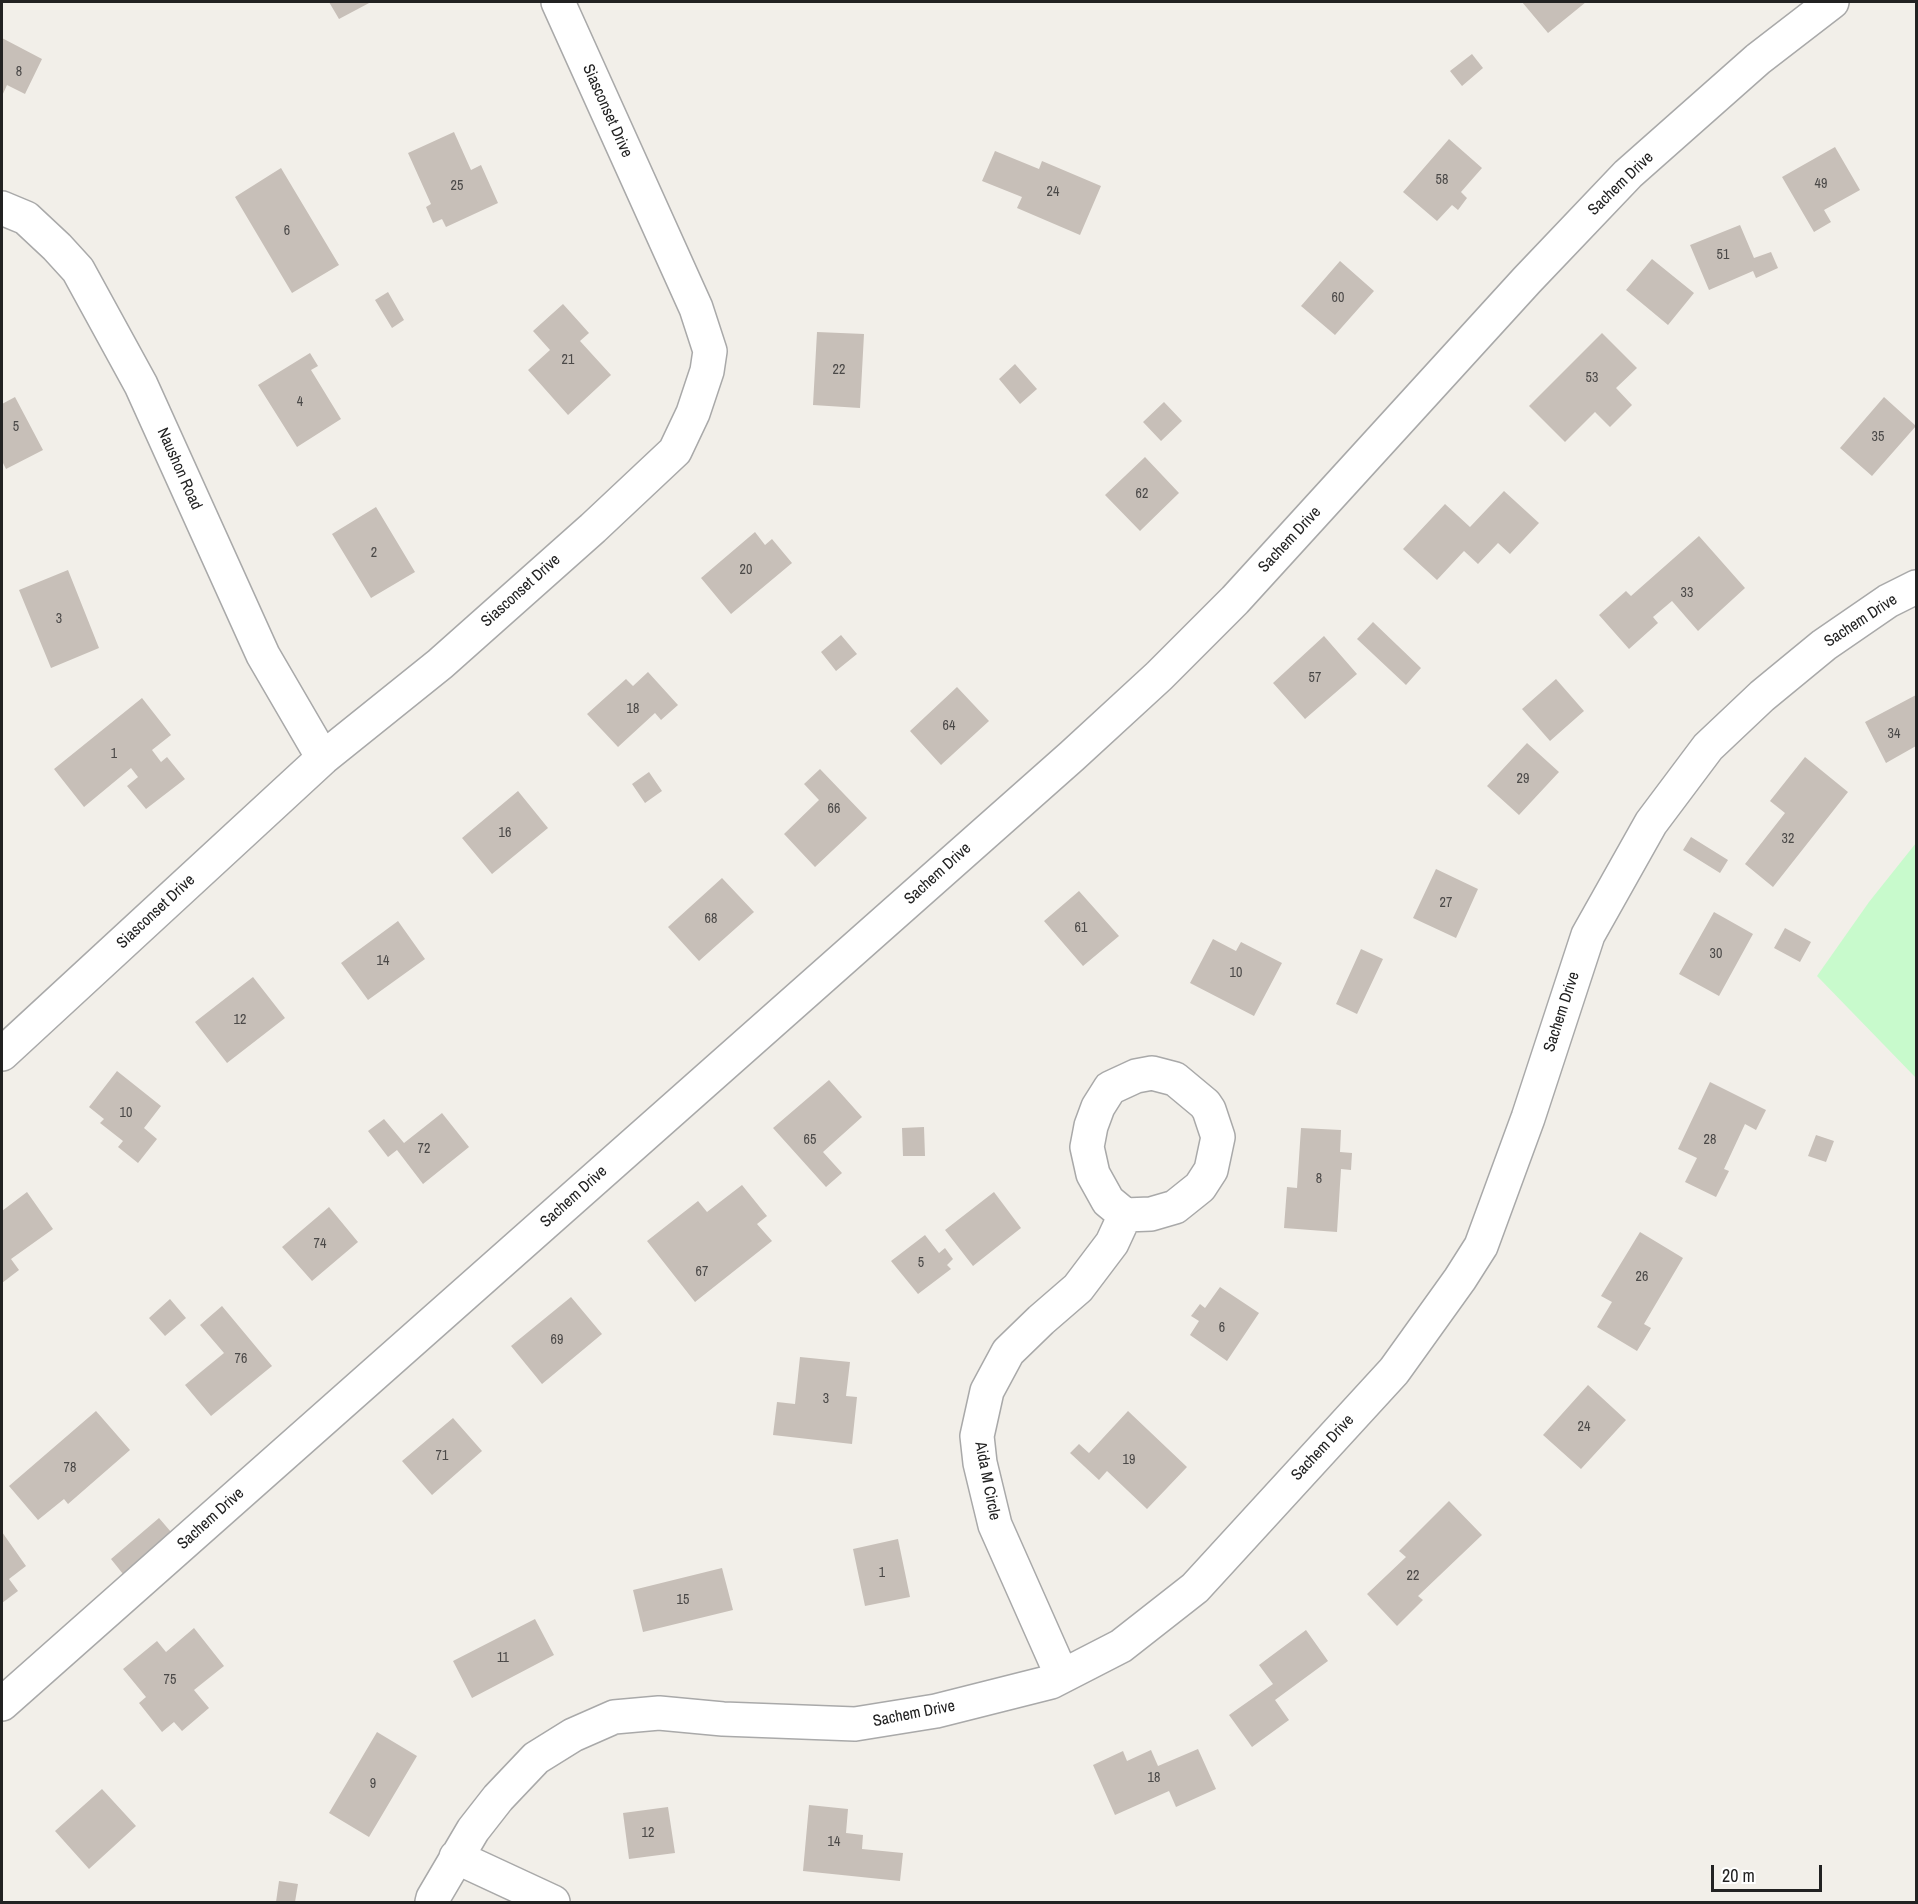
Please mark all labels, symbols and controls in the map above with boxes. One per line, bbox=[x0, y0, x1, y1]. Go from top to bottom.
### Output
street label: Siasconset Drive bbox=[578, 61, 636, 161]
house number: 8 bbox=[16, 64, 22, 80]
street label: Sachem Drive bbox=[1584, 148, 1658, 220]
house number: 58 bbox=[1436, 172, 1448, 188]
house number: 49 bbox=[1815, 176, 1827, 192]
house number: 25 bbox=[451, 178, 463, 194]
house number: 24 bbox=[1047, 184, 1059, 200]
house number: 6 bbox=[284, 223, 290, 239]
house number: 51 bbox=[1717, 247, 1729, 263]
house number: 60 bbox=[1332, 290, 1344, 306]
house number: 21 bbox=[562, 352, 574, 368]
house number: 22 bbox=[833, 362, 845, 378]
house number: 53 bbox=[1586, 370, 1598, 386]
house number: 4 bbox=[297, 394, 303, 410]
house number: 5 bbox=[13, 419, 19, 435]
street label: Naushon Road bbox=[152, 425, 206, 513]
house number: 35 bbox=[1872, 429, 1884, 445]
house number: 62 bbox=[1136, 486, 1148, 502]
street label: Sachem Drive bbox=[1255, 503, 1325, 577]
house number: 2 bbox=[371, 545, 377, 561]
street label: Siasconset Drive bbox=[477, 550, 565, 632]
house number: 20 bbox=[740, 562, 752, 578]
house number: 33 bbox=[1681, 585, 1693, 601]
street label: Sachem Drive bbox=[1821, 590, 1901, 652]
house number: 3 bbox=[56, 611, 62, 627]
house number: 57 bbox=[1309, 670, 1321, 686]
house number: 18 bbox=[627, 701, 639, 717]
house number: 64 bbox=[943, 718, 955, 734]
house number: 34 bbox=[1888, 726, 1900, 742]
house number: 1 bbox=[111, 746, 117, 762]
house number: 29 bbox=[1517, 771, 1529, 787]
house number: 66 bbox=[828, 801, 840, 817]
house number: 16 bbox=[499, 825, 511, 841]
house number: 32 bbox=[1782, 831, 1794, 847]
street label: Sachem Drive bbox=[901, 839, 975, 909]
street label: Siasconset Drive bbox=[113, 871, 199, 953]
house number: 27 bbox=[1440, 895, 1452, 911]
house number: 68 bbox=[705, 911, 717, 927]
house number: 61 bbox=[1075, 920, 1087, 936]
house number: 30 bbox=[1710, 946, 1722, 962]
house number: 14 bbox=[377, 953, 389, 969]
house number: 10 bbox=[1230, 965, 1242, 981]
street label: Sachem Drive bbox=[1540, 970, 1584, 1054]
house number: 12 bbox=[234, 1012, 246, 1028]
house number: 10 bbox=[120, 1105, 132, 1121]
house number: 65 bbox=[804, 1132, 816, 1148]
house number: 28 bbox=[1704, 1132, 1716, 1148]
house number: 72 bbox=[418, 1141, 430, 1157]
street label: Sachem Drive bbox=[537, 1162, 611, 1232]
house number: 8 bbox=[1316, 1171, 1322, 1187]
house number: 74 bbox=[314, 1236, 326, 1252]
house number: 5 bbox=[918, 1255, 924, 1271]
house number: 67 bbox=[696, 1264, 708, 1280]
house number: 26 bbox=[1636, 1269, 1648, 1285]
house number: 6 bbox=[1219, 1320, 1225, 1336]
house number: 69 bbox=[551, 1332, 563, 1348]
house number: 76 bbox=[235, 1351, 247, 1367]
house number: 3 bbox=[823, 1391, 829, 1407]
street label: Sachem Drive bbox=[1288, 1411, 1358, 1485]
house number: 24 bbox=[1578, 1419, 1590, 1435]
street label: Aida M Circle bbox=[970, 1440, 1004, 1522]
house number: 71 bbox=[436, 1448, 448, 1464]
house number: 19 bbox=[1123, 1452, 1135, 1468]
house number: 78 bbox=[64, 1460, 76, 1476]
street label: Sachem Drive bbox=[174, 1484, 248, 1554]
house number: 1 bbox=[879, 1565, 885, 1581]
house number: 22 bbox=[1407, 1568, 1419, 1584]
house number: 15 bbox=[677, 1592, 689, 1608]
house number: 11 bbox=[497, 1650, 509, 1666]
house number: 75 bbox=[164, 1672, 176, 1688]
street label: Sachem Drive bbox=[871, 1697, 957, 1731]
house number: 18 bbox=[1148, 1770, 1160, 1786]
house number: 9 bbox=[370, 1776, 376, 1792]
house number: 12 bbox=[642, 1825, 654, 1841]
house number: 14 bbox=[828, 1834, 840, 1850]
scale bar bbox=[1714, 1853, 1825, 1891]
text: 20 m bbox=[1722, 1863, 1755, 1888]

